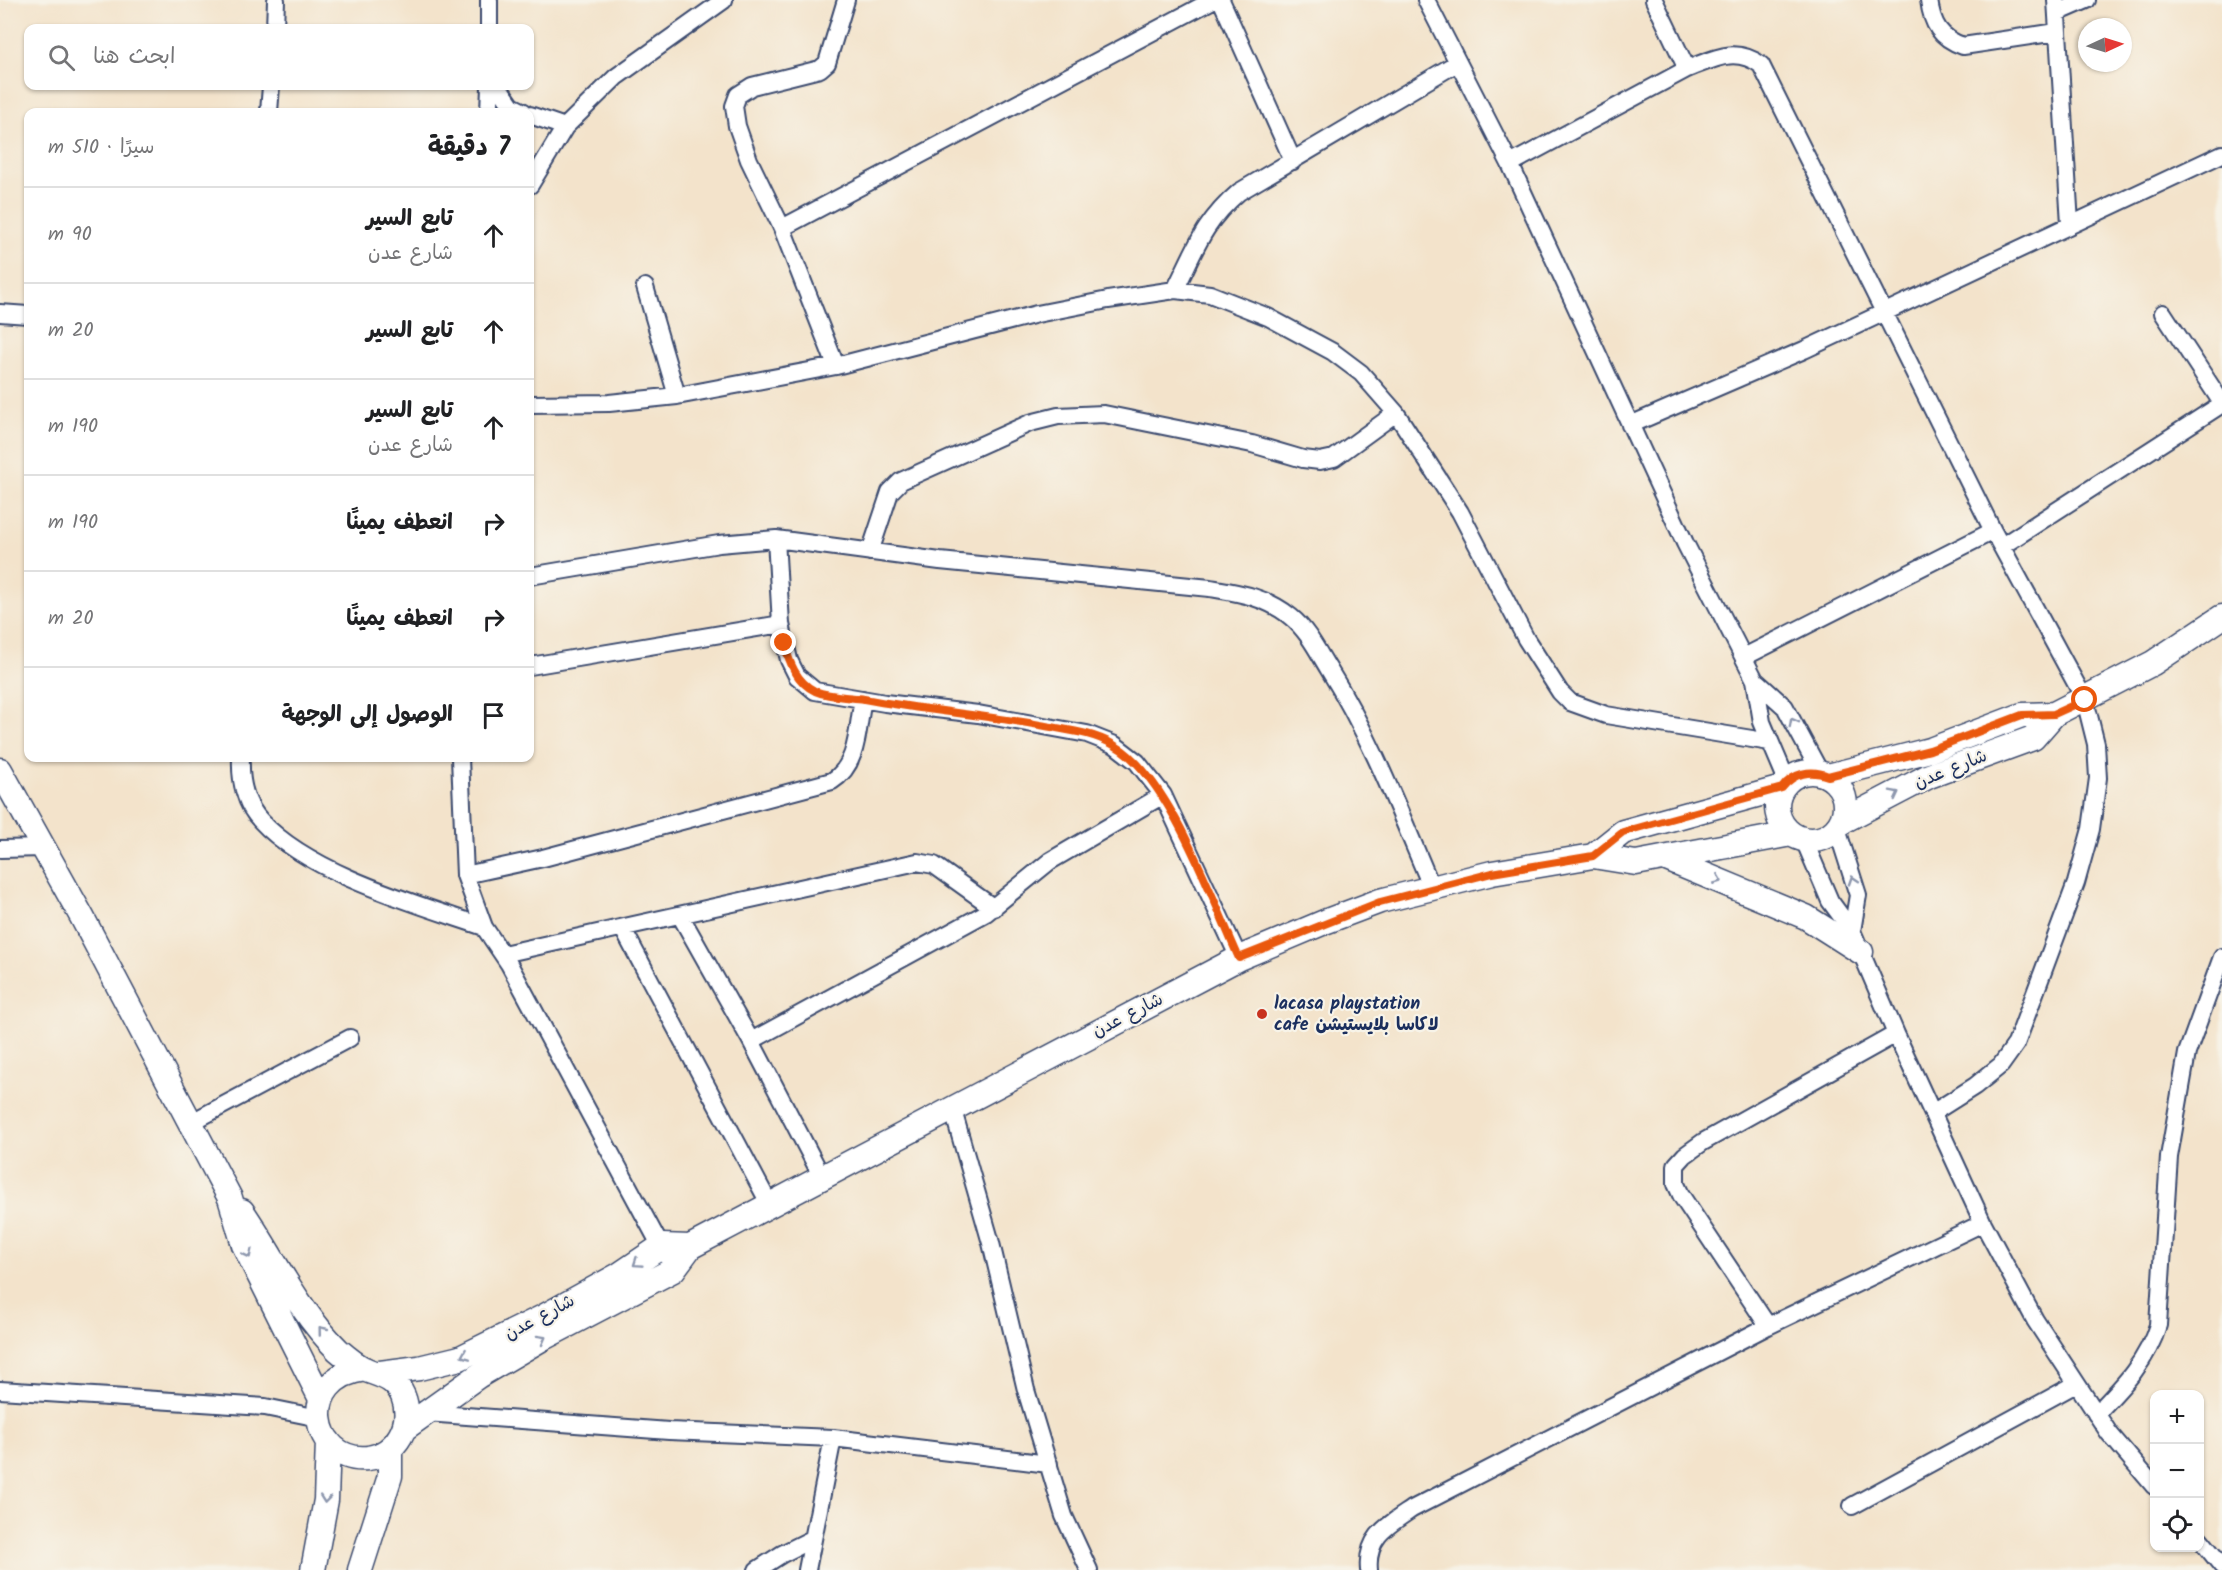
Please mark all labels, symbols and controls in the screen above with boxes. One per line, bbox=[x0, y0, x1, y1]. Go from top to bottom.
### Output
north arrow bbox=[2078, 18, 2132, 72]
search box bbox=[24, 24, 534, 90]
text: ابحث هنا bbox=[93, 40, 175, 75]
icon: search bbox=[45, 41, 78, 74]
text: 7 دقيقة bbox=[428, 127, 510, 169]
text: سيرًا · 510 m bbox=[48, 132, 155, 164]
text: تابع السير bbox=[366, 202, 453, 237]
text: 90 m bbox=[48, 219, 92, 251]
icon: ahead bbox=[477, 219, 510, 252]
text: شارع عدن bbox=[368, 238, 453, 270]
text: تابع السير bbox=[366, 314, 453, 349]
text: 20 m bbox=[48, 315, 94, 347]
icon: ahead bbox=[477, 315, 510, 348]
text: تابع السير bbox=[366, 394, 453, 429]
text: 190 m bbox=[48, 411, 98, 443]
icon: ahead bbox=[477, 411, 510, 444]
text: شارع عدن bbox=[368, 430, 453, 462]
text: انعطف يمينًا bbox=[346, 506, 453, 541]
text: 190 m bbox=[48, 507, 98, 539]
icon: right bbox=[477, 507, 510, 540]
text: انعطف يمينًا bbox=[346, 602, 453, 637]
text: 20 m bbox=[48, 603, 94, 635]
icon: right bbox=[477, 603, 510, 636]
route end bbox=[770, 629, 796, 655]
route start bbox=[2071, 686, 2097, 712]
text: الوصول إلى الوجهة bbox=[281, 698, 453, 733]
icon: arrive bbox=[477, 699, 510, 732]
one-way arrow bbox=[1789, 717, 1800, 728]
street label: شارع عدن bbox=[1910, 742, 1992, 798]
one-way arrow bbox=[1888, 790, 1899, 801]
one-way arrow bbox=[1712, 873, 1723, 885]
one-way arrow bbox=[1848, 875, 1861, 885]
street label: شارع عدن bbox=[1087, 986, 1169, 1046]
place label: lacasa playstation cafe لاكاسا بلايستيشن bbox=[1274, 990, 1438, 1040]
marker: lacasa playstation cafe لاكاسا بلايستيشن bbox=[1255, 1007, 1269, 1021]
one-way arrow bbox=[241, 1247, 253, 1258]
one-way arrow bbox=[633, 1256, 644, 1267]
street label: شارع عدن bbox=[499, 1287, 581, 1349]
one-way arrow bbox=[319, 1326, 330, 1337]
one-way arrow bbox=[535, 1335, 546, 1346]
one-way arrow bbox=[461, 1347, 472, 1359]
map controls bbox=[2150, 1390, 2204, 1552]
button: + bbox=[2150, 1390, 2204, 1444]
button: − bbox=[2150, 1444, 2204, 1498]
one-way arrow bbox=[319, 1495, 332, 1504]
button: locate bbox=[2150, 1498, 2204, 1552]

